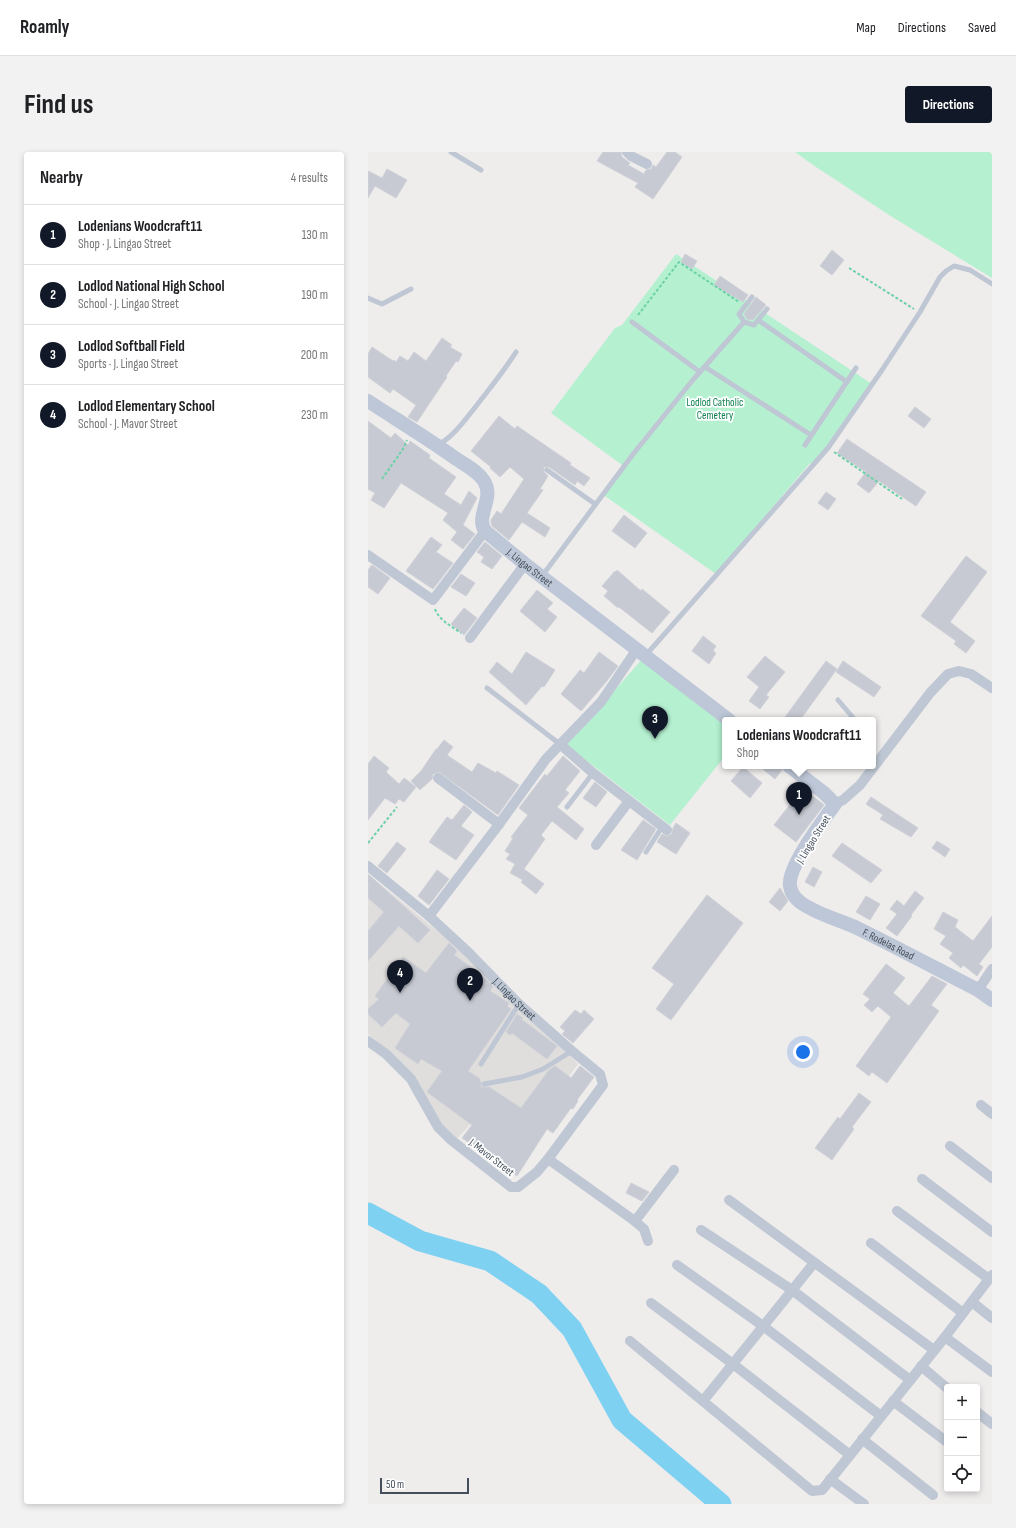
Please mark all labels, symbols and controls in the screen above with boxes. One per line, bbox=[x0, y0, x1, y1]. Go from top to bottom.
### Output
text: Roamly bbox=[20, 16, 70, 39]
text: Map bbox=[856, 19, 876, 36]
text: Directions bbox=[898, 19, 946, 36]
text: Saved bbox=[968, 19, 996, 36]
button: Directions bbox=[905, 86, 992, 123]
text: Find us bbox=[24, 88, 93, 121]
text: Nearby bbox=[40, 168, 83, 188]
text: 4 results bbox=[291, 170, 328, 186]
text: Lodenians Woodcraft11 bbox=[78, 217, 202, 236]
text: 1 bbox=[50, 227, 56, 243]
text: 130 m bbox=[302, 227, 328, 243]
text: Shop · J. Lingao Street bbox=[78, 236, 171, 252]
text: Lodlod National High School bbox=[78, 277, 225, 296]
text: 2 bbox=[50, 287, 56, 303]
text: 190 m bbox=[301, 287, 328, 303]
text: School · J. Lingao Street bbox=[78, 296, 179, 312]
text: Lodlod Softball Field bbox=[78, 337, 185, 356]
text: 3 bbox=[50, 347, 56, 363]
text: 200 m bbox=[301, 347, 328, 363]
text: Sports · J. Lingao Street bbox=[78, 356, 178, 372]
park label: Lodlod Catholic Cemetery bbox=[687, 396, 743, 422]
text: Lodlod Elementary School bbox=[78, 397, 215, 416]
text: 4 bbox=[50, 407, 56, 423]
text: 230 m bbox=[301, 407, 328, 423]
text: School · J. Mavor Street bbox=[78, 416, 177, 432]
street label: J. Lingao Street bbox=[503, 545, 556, 590]
pin: 3 bbox=[642, 706, 668, 739]
popup bbox=[722, 717, 876, 769]
text: Lodenians Woodcraft11 bbox=[737, 726, 861, 745]
text: Shop bbox=[737, 745, 759, 761]
pin: 1 bbox=[786, 782, 812, 815]
street label: J. Lingao Street bbox=[793, 812, 834, 867]
street label: F. Rodelas Road bbox=[860, 926, 917, 963]
pin: 4 bbox=[387, 960, 413, 993]
pin: 2 bbox=[457, 968, 483, 1001]
street label: J. Lingao Street bbox=[489, 975, 539, 1023]
your location bbox=[793, 1042, 813, 1062]
street label: J. Mavor Street bbox=[466, 1135, 517, 1179]
map controls bbox=[944, 1384, 980, 1492]
button: + bbox=[944, 1384, 980, 1420]
button: − bbox=[944, 1420, 980, 1456]
button: locate bbox=[944, 1456, 980, 1492]
scale bar bbox=[380, 1476, 469, 1495]
text: 50 m bbox=[386, 1478, 404, 1491]

